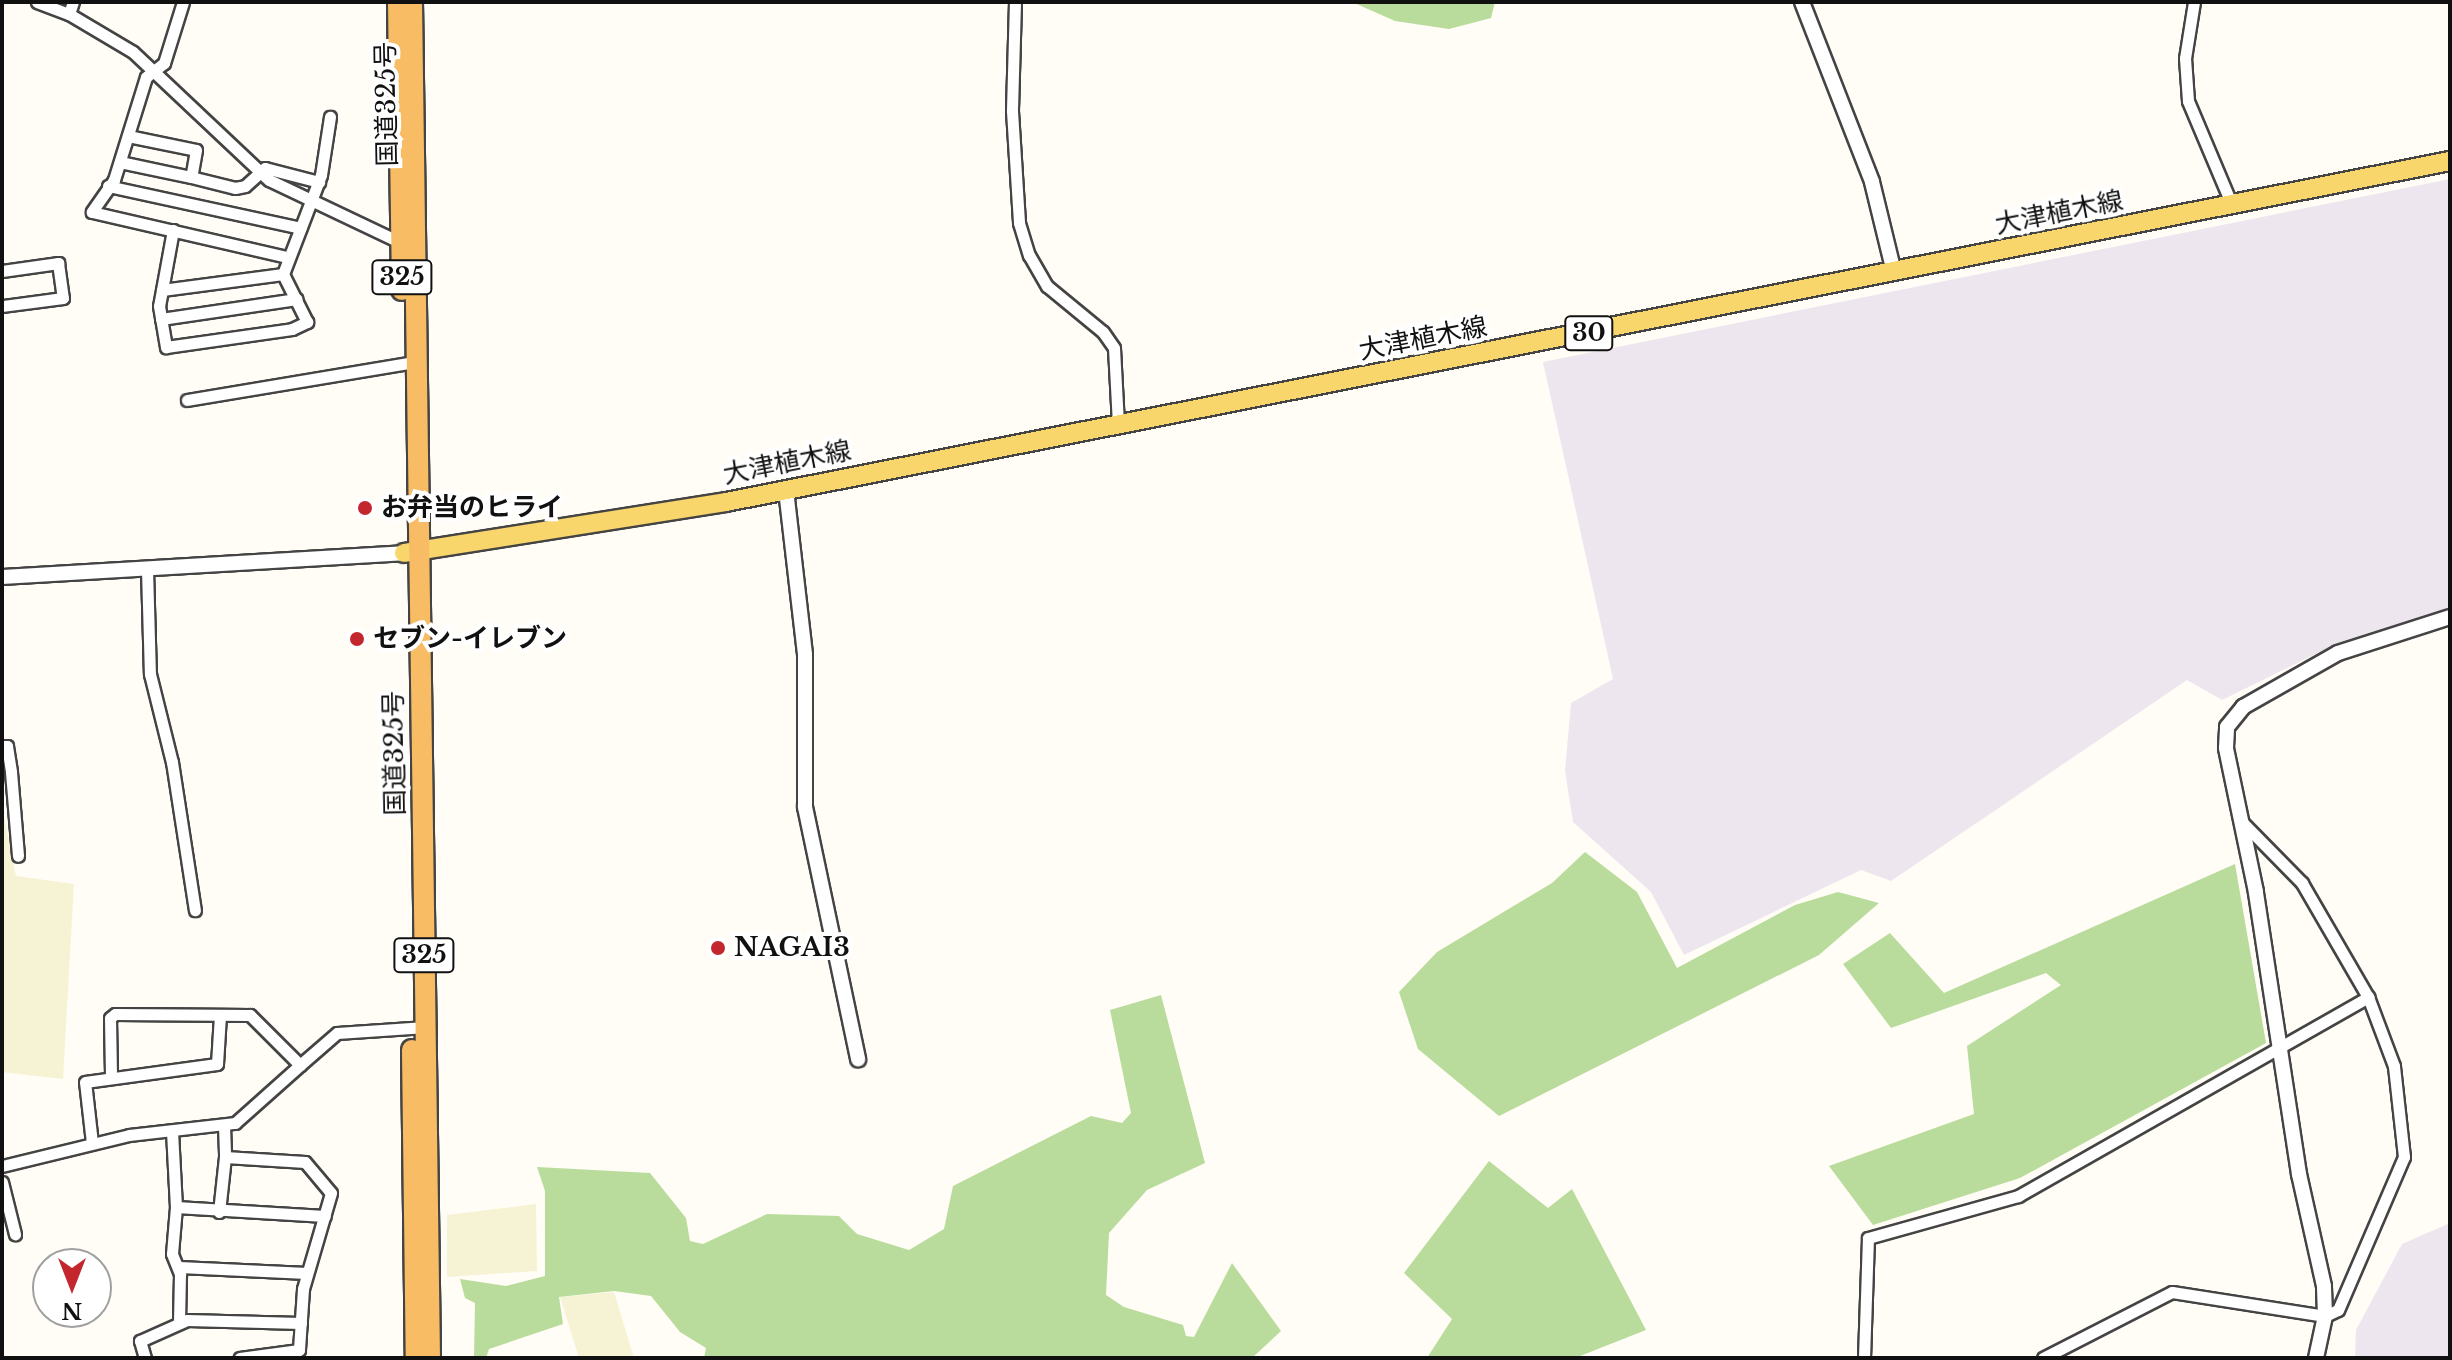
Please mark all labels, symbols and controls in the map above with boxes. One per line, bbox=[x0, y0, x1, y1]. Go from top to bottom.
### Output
street label: 国道325号 bbox=[370, 41, 404, 167]
street label: 大津植木線 bbox=[1992, 185, 2126, 241]
road number: 325 bbox=[370, 257, 434, 297]
street label: 大津植木線 bbox=[1356, 311, 1490, 367]
road number: 30 bbox=[1563, 313, 1615, 353]
street label: 大津植木線 bbox=[720, 435, 854, 491]
place label: お弁当のヒライ bbox=[381, 492, 563, 524]
marker: お弁当のヒライ bbox=[356, 499, 374, 517]
place label: セブン-イレブン bbox=[373, 623, 567, 655]
marker: セブン-イレブン bbox=[348, 630, 366, 648]
street label: 国道325号 bbox=[378, 690, 412, 816]
place label: NAGAI3 bbox=[734, 932, 850, 964]
road number: 325 bbox=[392, 935, 456, 975]
marker: NAGAI3 bbox=[709, 939, 727, 957]
north arrow bbox=[32, 1248, 112, 1328]
text: N bbox=[62, 1297, 82, 1324]

